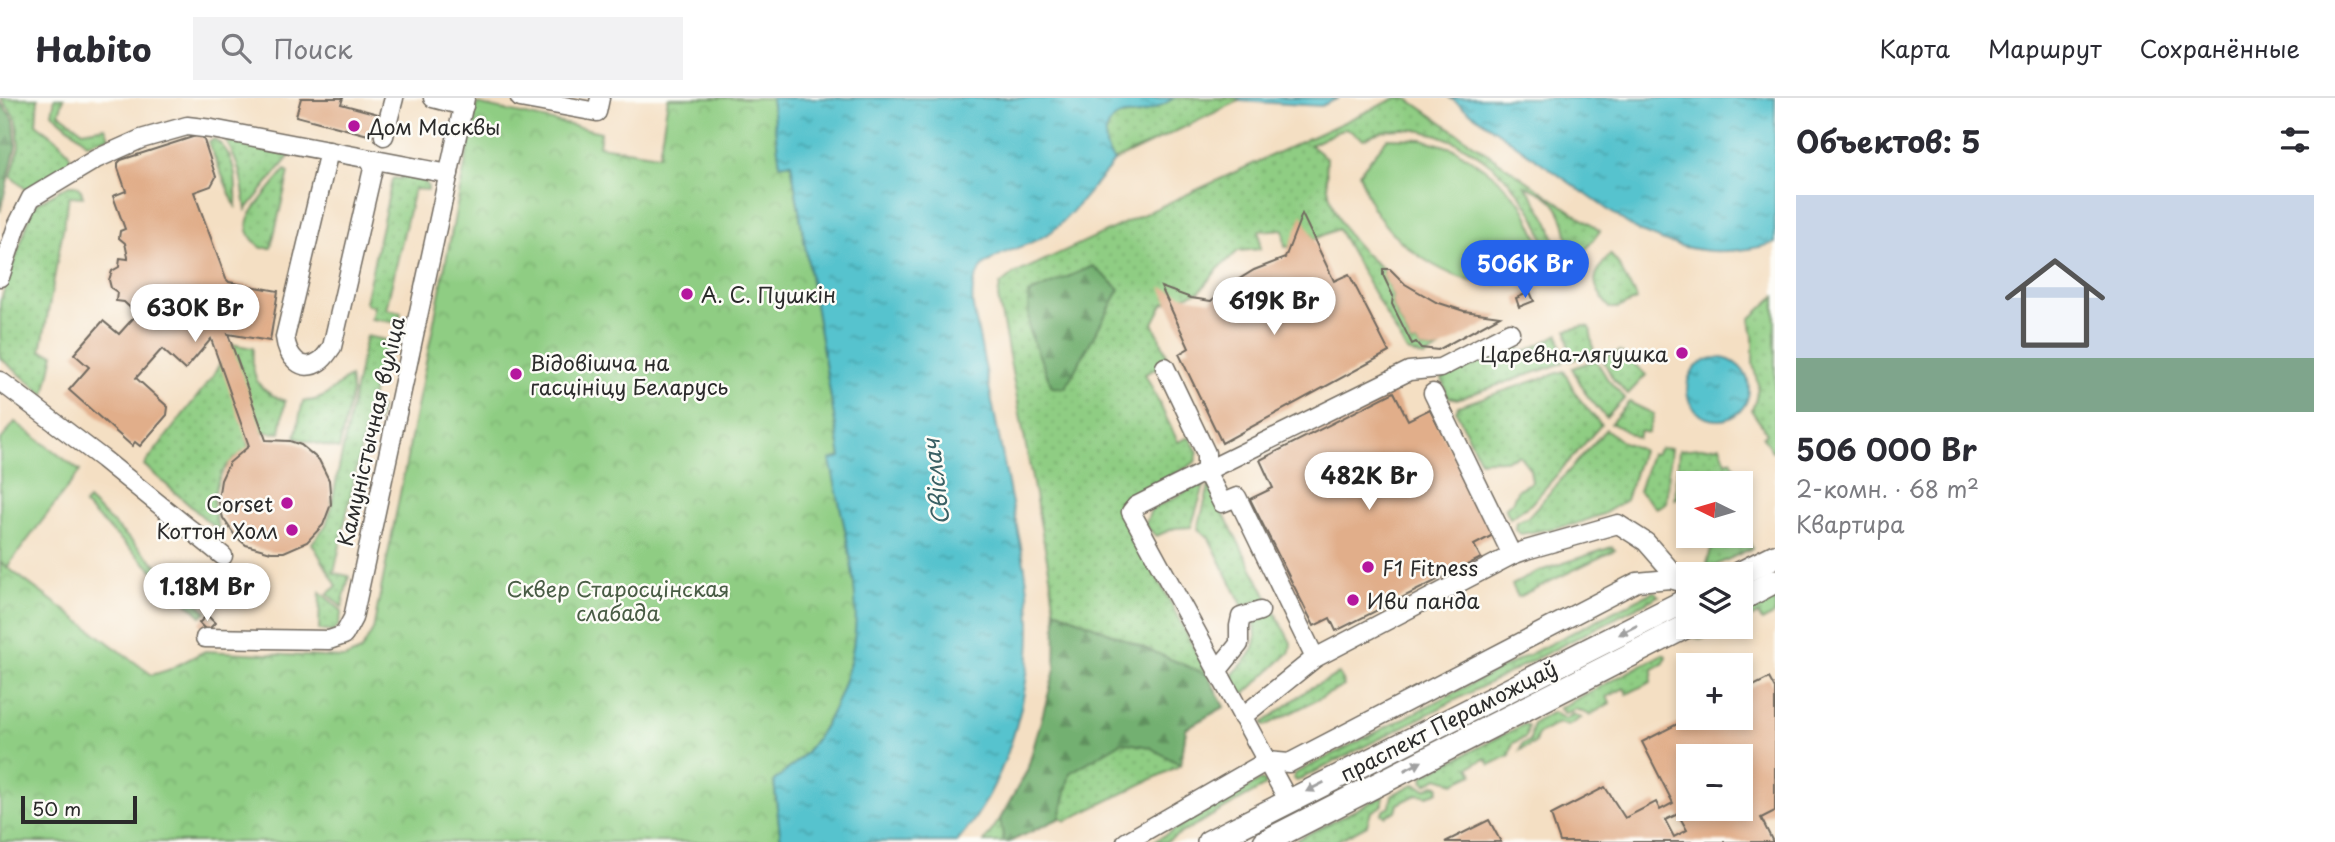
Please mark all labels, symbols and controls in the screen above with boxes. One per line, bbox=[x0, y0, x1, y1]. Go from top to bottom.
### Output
search box bbox=[193, 17, 683, 80]
text: Habito bbox=[35, 23, 151, 73]
icon: search bbox=[217, 29, 255, 67]
text: Поиск bbox=[273, 29, 352, 68]
text: Карта bbox=[1879, 30, 1950, 66]
text: Маршрут bbox=[1988, 30, 2102, 66]
text: Сохранённые bbox=[2140, 30, 2300, 66]
place label: Дом Масквы bbox=[367, 110, 500, 142]
marker: Дом Масквы bbox=[346, 118, 362, 134]
text: Объектов: 5 bbox=[1796, 118, 1981, 163]
icon: filters bbox=[2276, 121, 2314, 159]
pin: 506K Br bbox=[1460, 240, 1590, 300]
icon: home bbox=[1992, 240, 2118, 366]
text: 506K Br bbox=[1477, 245, 1573, 280]
place label: А. С. Пушкін bbox=[701, 278, 836, 310]
pin: 619K Br bbox=[1209, 278, 1339, 337]
text: 619K Br bbox=[1229, 282, 1319, 317]
pin: 630K Br bbox=[130, 285, 260, 344]
marker: А. С. Пушкін bbox=[679, 286, 695, 302]
text: 630K Br bbox=[146, 289, 244, 324]
street label: Камуністычная вуліца bbox=[328, 313, 412, 549]
place label: Царевна-лягушка bbox=[1480, 337, 1669, 369]
marker: Царевна-лягушка bbox=[1674, 345, 1690, 361]
place label: Відовішча на гасцініцу Беларусь bbox=[530, 346, 728, 402]
marker: Відовішча на гасцініцу Беларусь bbox=[508, 366, 524, 382]
text: 506 000 Br bbox=[1796, 426, 1977, 471]
water label: Свіслач bbox=[912, 435, 958, 527]
pin: 482K Br bbox=[1304, 452, 1434, 512]
text: 482K Br bbox=[1321, 457, 1417, 492]
north arrow bbox=[1676, 471, 1754, 548]
map controls bbox=[1676, 471, 1753, 821]
text: 2-комн. · 68 m² bbox=[1796, 471, 1979, 506]
place label: Corset bbox=[206, 487, 273, 519]
marker: Corset bbox=[279, 495, 295, 511]
text: Квартира bbox=[1796, 506, 1904, 541]
place label: Коттон Холл bbox=[157, 514, 278, 546]
marker: Коттон Холл bbox=[284, 522, 300, 538]
place label: F1 Fitness bbox=[1382, 551, 1478, 583]
marker: F1 Fitness bbox=[1360, 559, 1376, 575]
button: layers bbox=[1676, 562, 1753, 639]
pin: 1.18M Br bbox=[135, 564, 279, 623]
text: 1.18M Br bbox=[159, 568, 255, 603]
park label: Сквер Старосцінская слабада bbox=[507, 572, 730, 628]
place label: Иви панда bbox=[1367, 584, 1480, 616]
marker: Иви панда bbox=[1345, 592, 1361, 608]
one-way arrow bbox=[1618, 624, 1638, 635]
street label: праспект Пераможцаў bbox=[1334, 651, 1562, 789]
button: + bbox=[1676, 653, 1753, 730]
button: − bbox=[1676, 744, 1753, 821]
one-way arrow bbox=[1404, 761, 1424, 773]
one-way arrow bbox=[1305, 781, 1325, 792]
scale bar bbox=[21, 793, 136, 825]
text: 50 m bbox=[32, 794, 81, 822]

